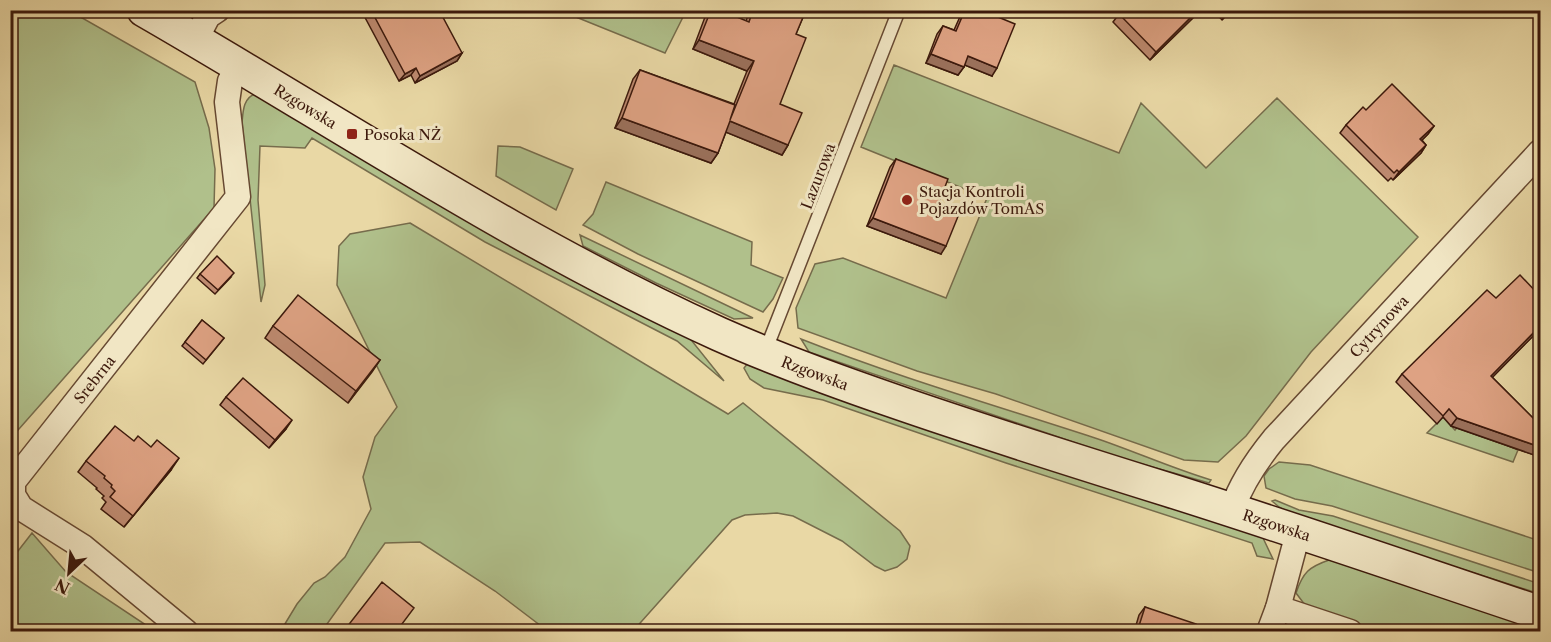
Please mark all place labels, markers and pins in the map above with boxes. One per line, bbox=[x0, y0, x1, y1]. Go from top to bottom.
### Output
place label: Posoka NŻ bbox=[364, 125, 441, 144]
marker: Posoka NŻ bbox=[345, 127, 359, 141]
place label: Stacja Kontroli Pojazdów TomAS bbox=[919, 182, 1044, 218]
marker: Stacja Kontroli Pojazdów TomAS bbox=[900, 193, 914, 207]

